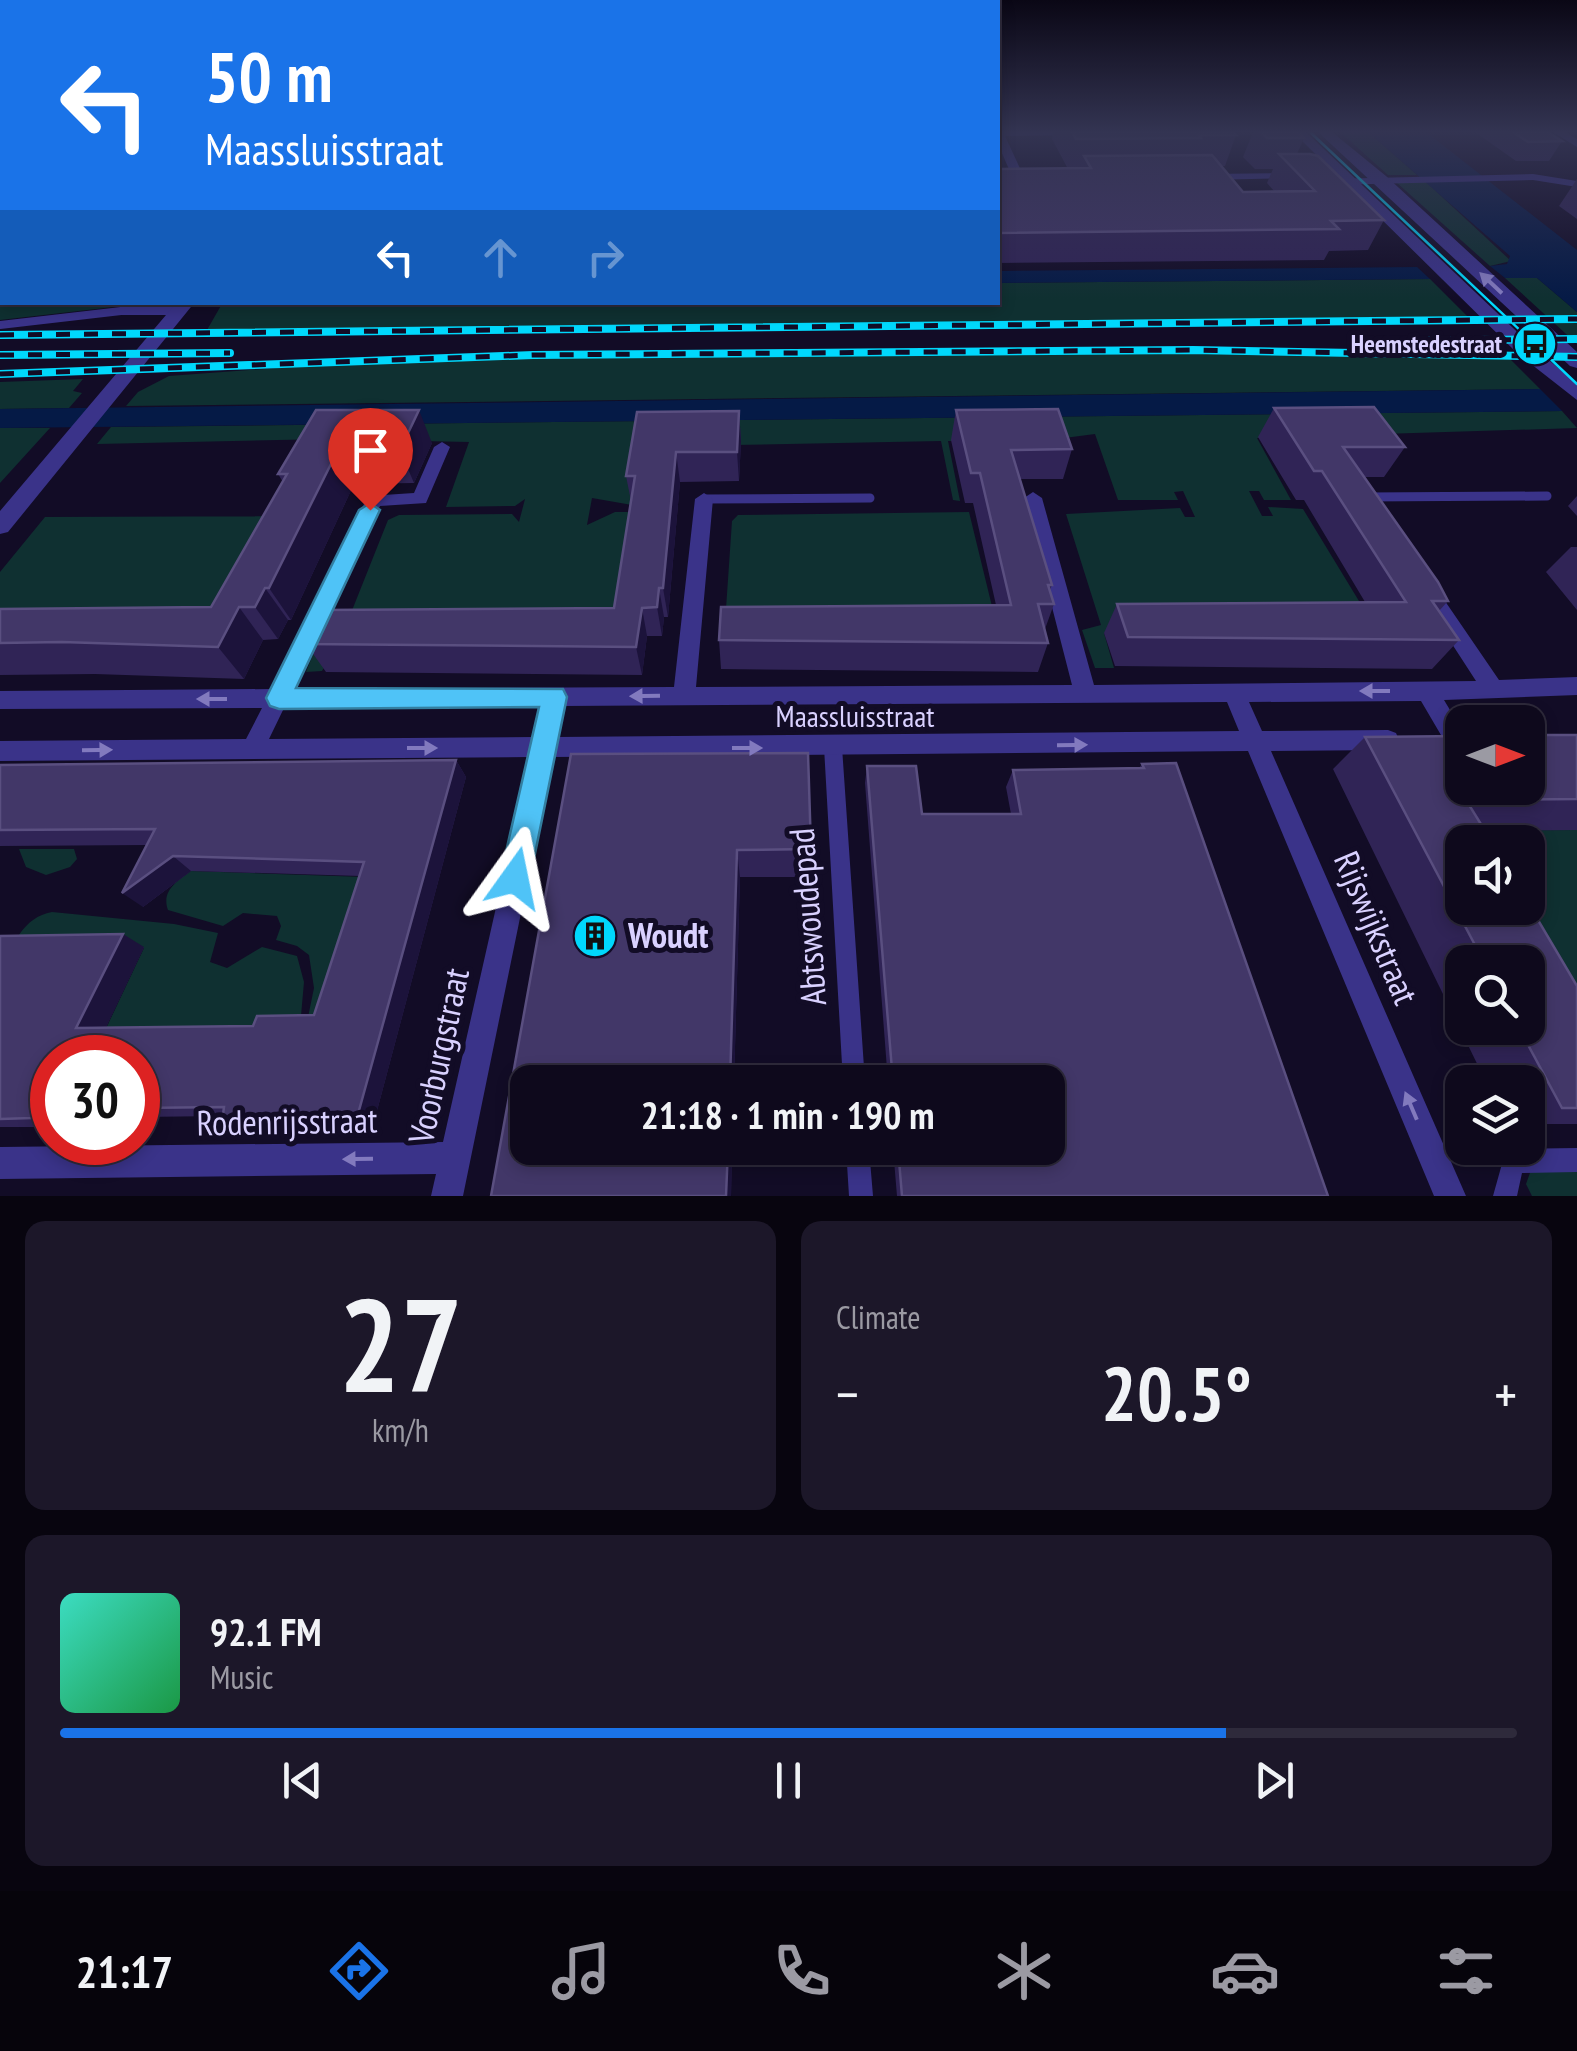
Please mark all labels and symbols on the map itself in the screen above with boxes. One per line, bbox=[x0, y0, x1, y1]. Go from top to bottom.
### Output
one-way arrow bbox=[1479, 273, 1504, 295]
bus stop icon: Heemstedestraat bbox=[1512, 321, 1558, 367]
place label: Heemstedestraat bbox=[1351, 328, 1503, 360]
pin bbox=[328, 408, 413, 511]
one-way arrow bbox=[1358, 683, 1390, 699]
one-way arrow bbox=[629, 688, 661, 704]
one-way arrow bbox=[195, 691, 227, 707]
street label: Maassluisstraat bbox=[776, 696, 935, 735]
north arrow bbox=[1445, 705, 1545, 805]
one-way arrow bbox=[1057, 737, 1089, 753]
one-way arrow bbox=[407, 740, 439, 756]
one-way arrow bbox=[732, 740, 764, 756]
one-way arrow bbox=[82, 741, 114, 757]
position arrow bbox=[463, 826, 567, 930]
street label: Abtswoudepad bbox=[778, 827, 836, 1007]
street label: Rijswijkstraat bbox=[1324, 844, 1430, 1011]
place label: Woudt bbox=[627, 912, 708, 958]
building icon: Woudt bbox=[572, 913, 618, 959]
street label: Voorburgstraat bbox=[397, 964, 479, 1149]
speed limit sign: 30 bbox=[30, 1035, 160, 1165]
one-way arrow bbox=[1403, 1091, 1419, 1121]
street label: Rodenrijsstraat bbox=[196, 1096, 378, 1146]
one-way arrow bbox=[341, 1151, 373, 1167]

